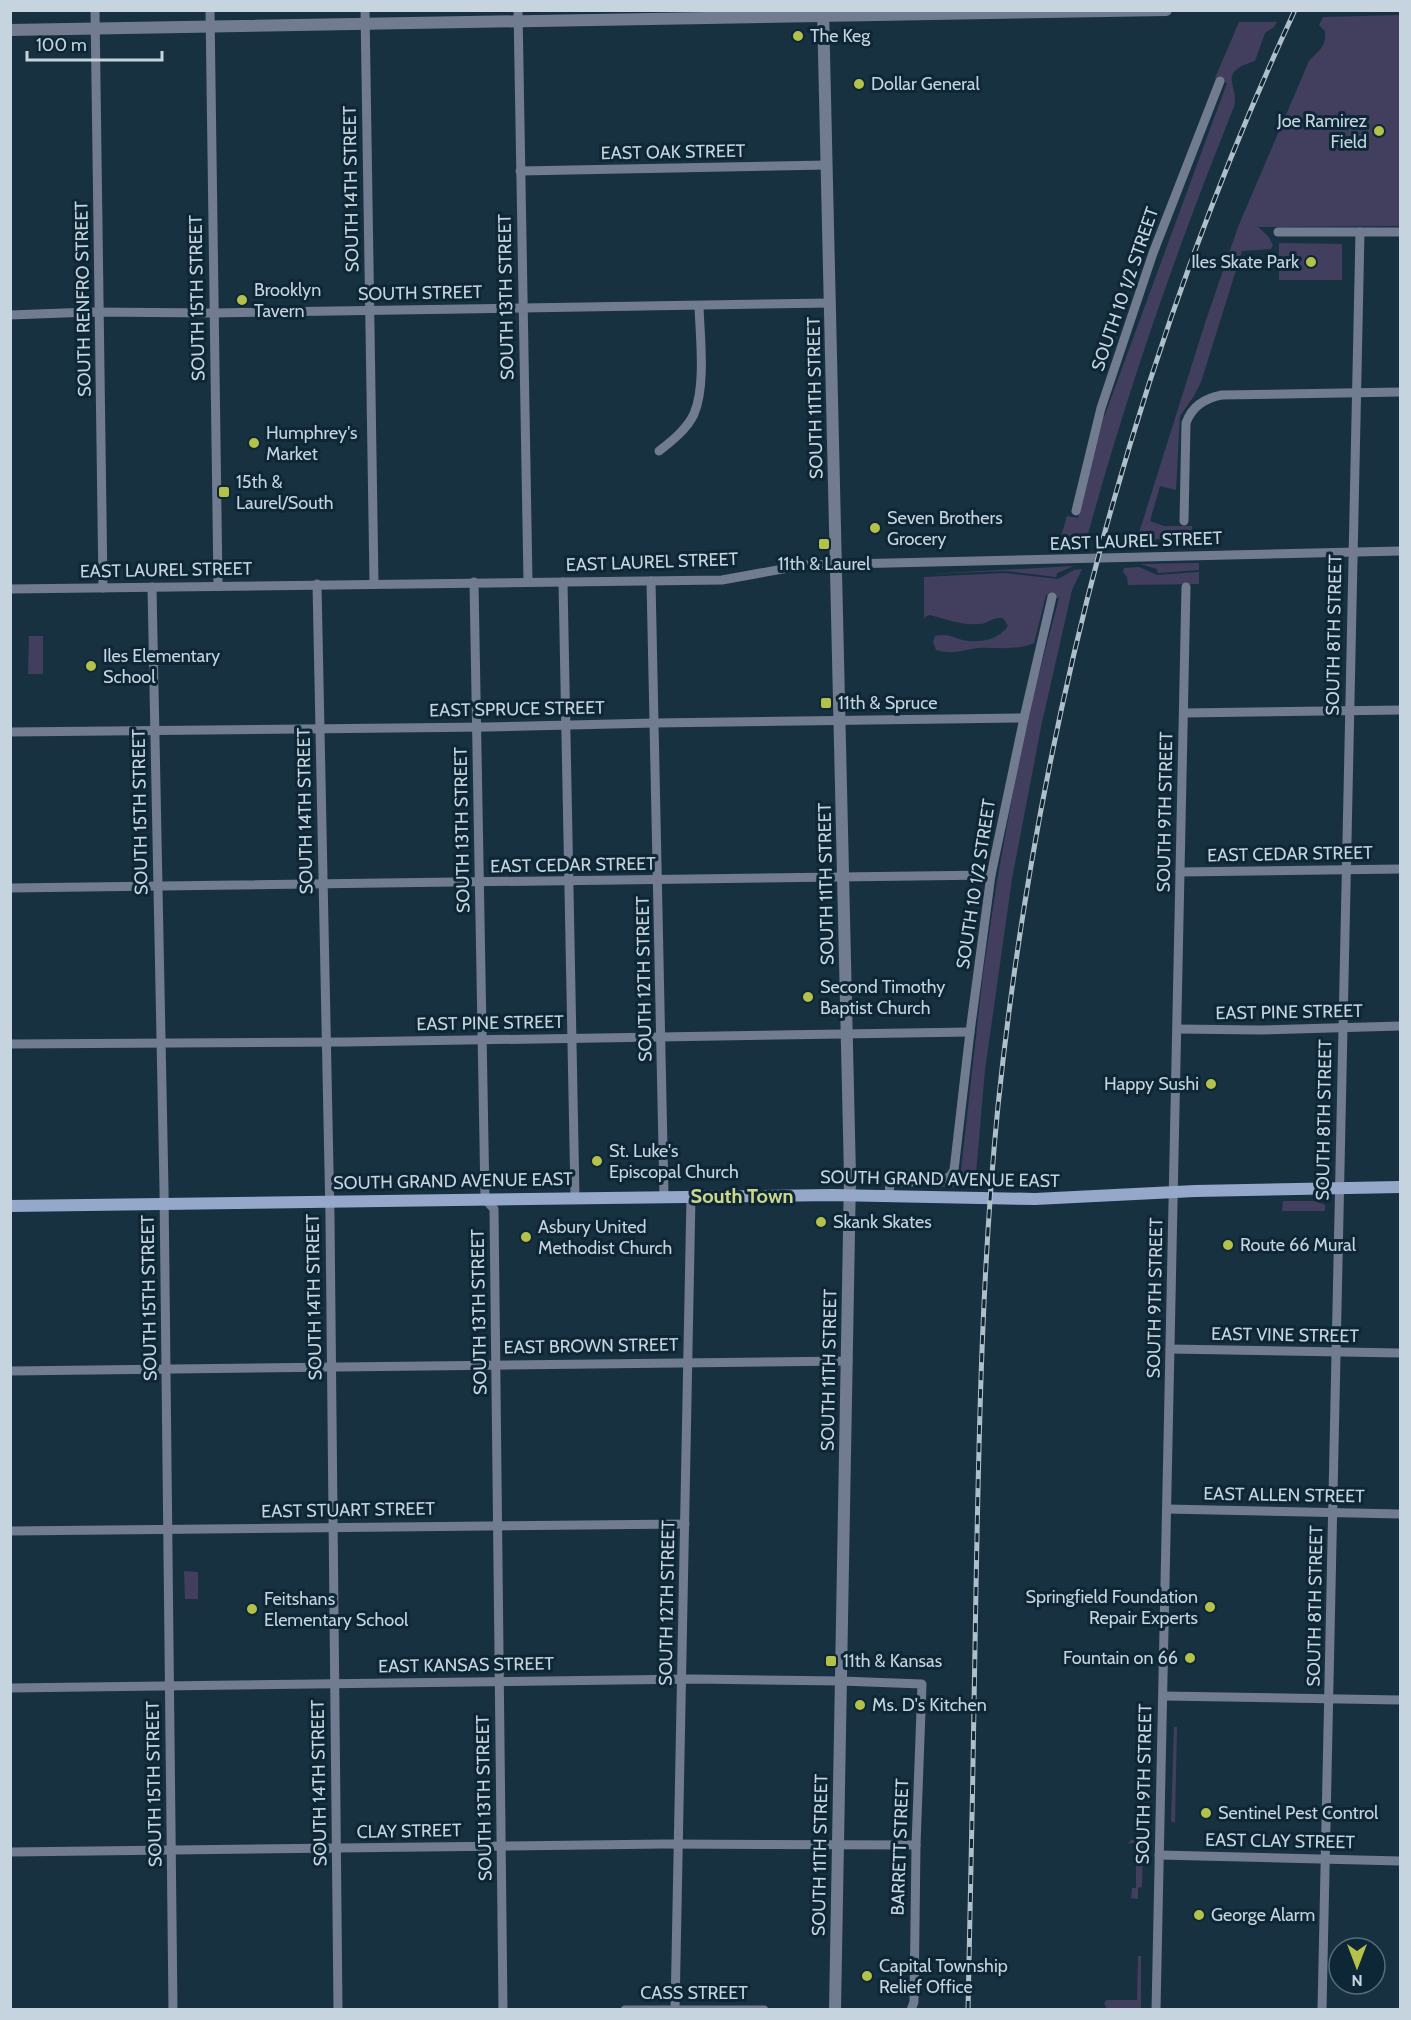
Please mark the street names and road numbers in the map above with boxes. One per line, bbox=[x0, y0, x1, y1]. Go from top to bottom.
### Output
street label: SOUTH 14TH STREET bbox=[339, 105, 363, 272]
street label: EAST OAK STREET bbox=[600, 140, 746, 164]
street label: SOUTH RENFRO STREET bbox=[70, 200, 96, 397]
street label: SOUTH 10 1/2 STREET bbox=[1087, 204, 1164, 374]
street label: SOUTH 13TH STREET bbox=[494, 213, 518, 380]
street label: SOUTH 15TH STREET bbox=[185, 214, 209, 381]
street label: SOUTH STREET bbox=[358, 281, 483, 305]
street label: SOUTH 11TH STREET bbox=[803, 316, 827, 479]
street label: EAST LAUREL STREET bbox=[1049, 527, 1223, 555]
street label: EAST LAUREL STREET bbox=[565, 548, 739, 576]
street label: SOUTH 8TH STREET bbox=[1322, 554, 1346, 716]
street label: EAST LAUREL STREET bbox=[80, 557, 253, 583]
street label: EAST SPRUCE STREET bbox=[429, 696, 605, 722]
street label: SOUTH 14TH STREET bbox=[293, 727, 317, 894]
street label: SOUTH 15TH STREET bbox=[128, 728, 152, 895]
street label: SOUTH 9TH STREET bbox=[1153, 731, 1177, 893]
street label: SOUTH 13TH STREET bbox=[450, 746, 474, 913]
street label: SOUTH 10 1/2 STREET bbox=[952, 797, 1000, 971]
street label: SOUTH 11TH STREET bbox=[814, 802, 838, 965]
street label: EAST CEDAR STREET bbox=[1207, 842, 1373, 866]
street label: EAST CEDAR STREET bbox=[490, 853, 656, 877]
street label: SOUTH 12TH STREET bbox=[632, 895, 656, 1062]
street label: EAST PINE STREET bbox=[1215, 1000, 1363, 1024]
street label: EAST PINE STREET bbox=[416, 1011, 564, 1035]
street label: SOUTH 8TH STREET bbox=[1312, 1039, 1336, 1201]
street label: SOUTH GRAND AVENUE EAST bbox=[820, 1166, 1060, 1192]
street label: SOUTH GRAND AVENUE EAST bbox=[333, 1168, 573, 1194]
street label: SOUTH 14TH STREET bbox=[302, 1213, 326, 1380]
street label: SOUTH 15TH STREET bbox=[137, 1214, 161, 1381]
street label: SOUTH 9TH STREET bbox=[1143, 1217, 1167, 1379]
street label: SOUTH 13TH STREET bbox=[467, 1228, 491, 1395]
street label: SOUTH 11TH STREET bbox=[817, 1288, 841, 1451]
street label: EAST VINE STREET bbox=[1211, 1323, 1360, 1347]
street label: EAST BROWN STREET bbox=[503, 1333, 679, 1359]
street label: EAST ALLEN STREET bbox=[1203, 1483, 1365, 1507]
street label: EAST STUART STREET bbox=[261, 1497, 436, 1523]
street label: SOUTH 12TH STREET bbox=[655, 1519, 679, 1686]
street label: SOUTH 8TH STREET bbox=[1303, 1525, 1327, 1687]
street label: EAST KANSAS STREET bbox=[378, 1652, 554, 1678]
street label: SOUTH 14TH STREET bbox=[307, 1699, 331, 1866]
street label: SOUTH 15TH STREET bbox=[142, 1700, 166, 1867]
street label: SOUTH 9TH STREET bbox=[1132, 1703, 1156, 1865]
street label: SOUTH 13TH STREET bbox=[472, 1714, 496, 1881]
street label: SOUTH 11TH STREET bbox=[808, 1773, 832, 1936]
street label: BARRETT STREET bbox=[887, 1778, 913, 1916]
street label: CLAY STREET bbox=[356, 1819, 462, 1843]
street label: EAST CLAY STREET bbox=[1205, 1829, 1356, 1853]
street label: CASS STREET bbox=[640, 1982, 748, 2004]

